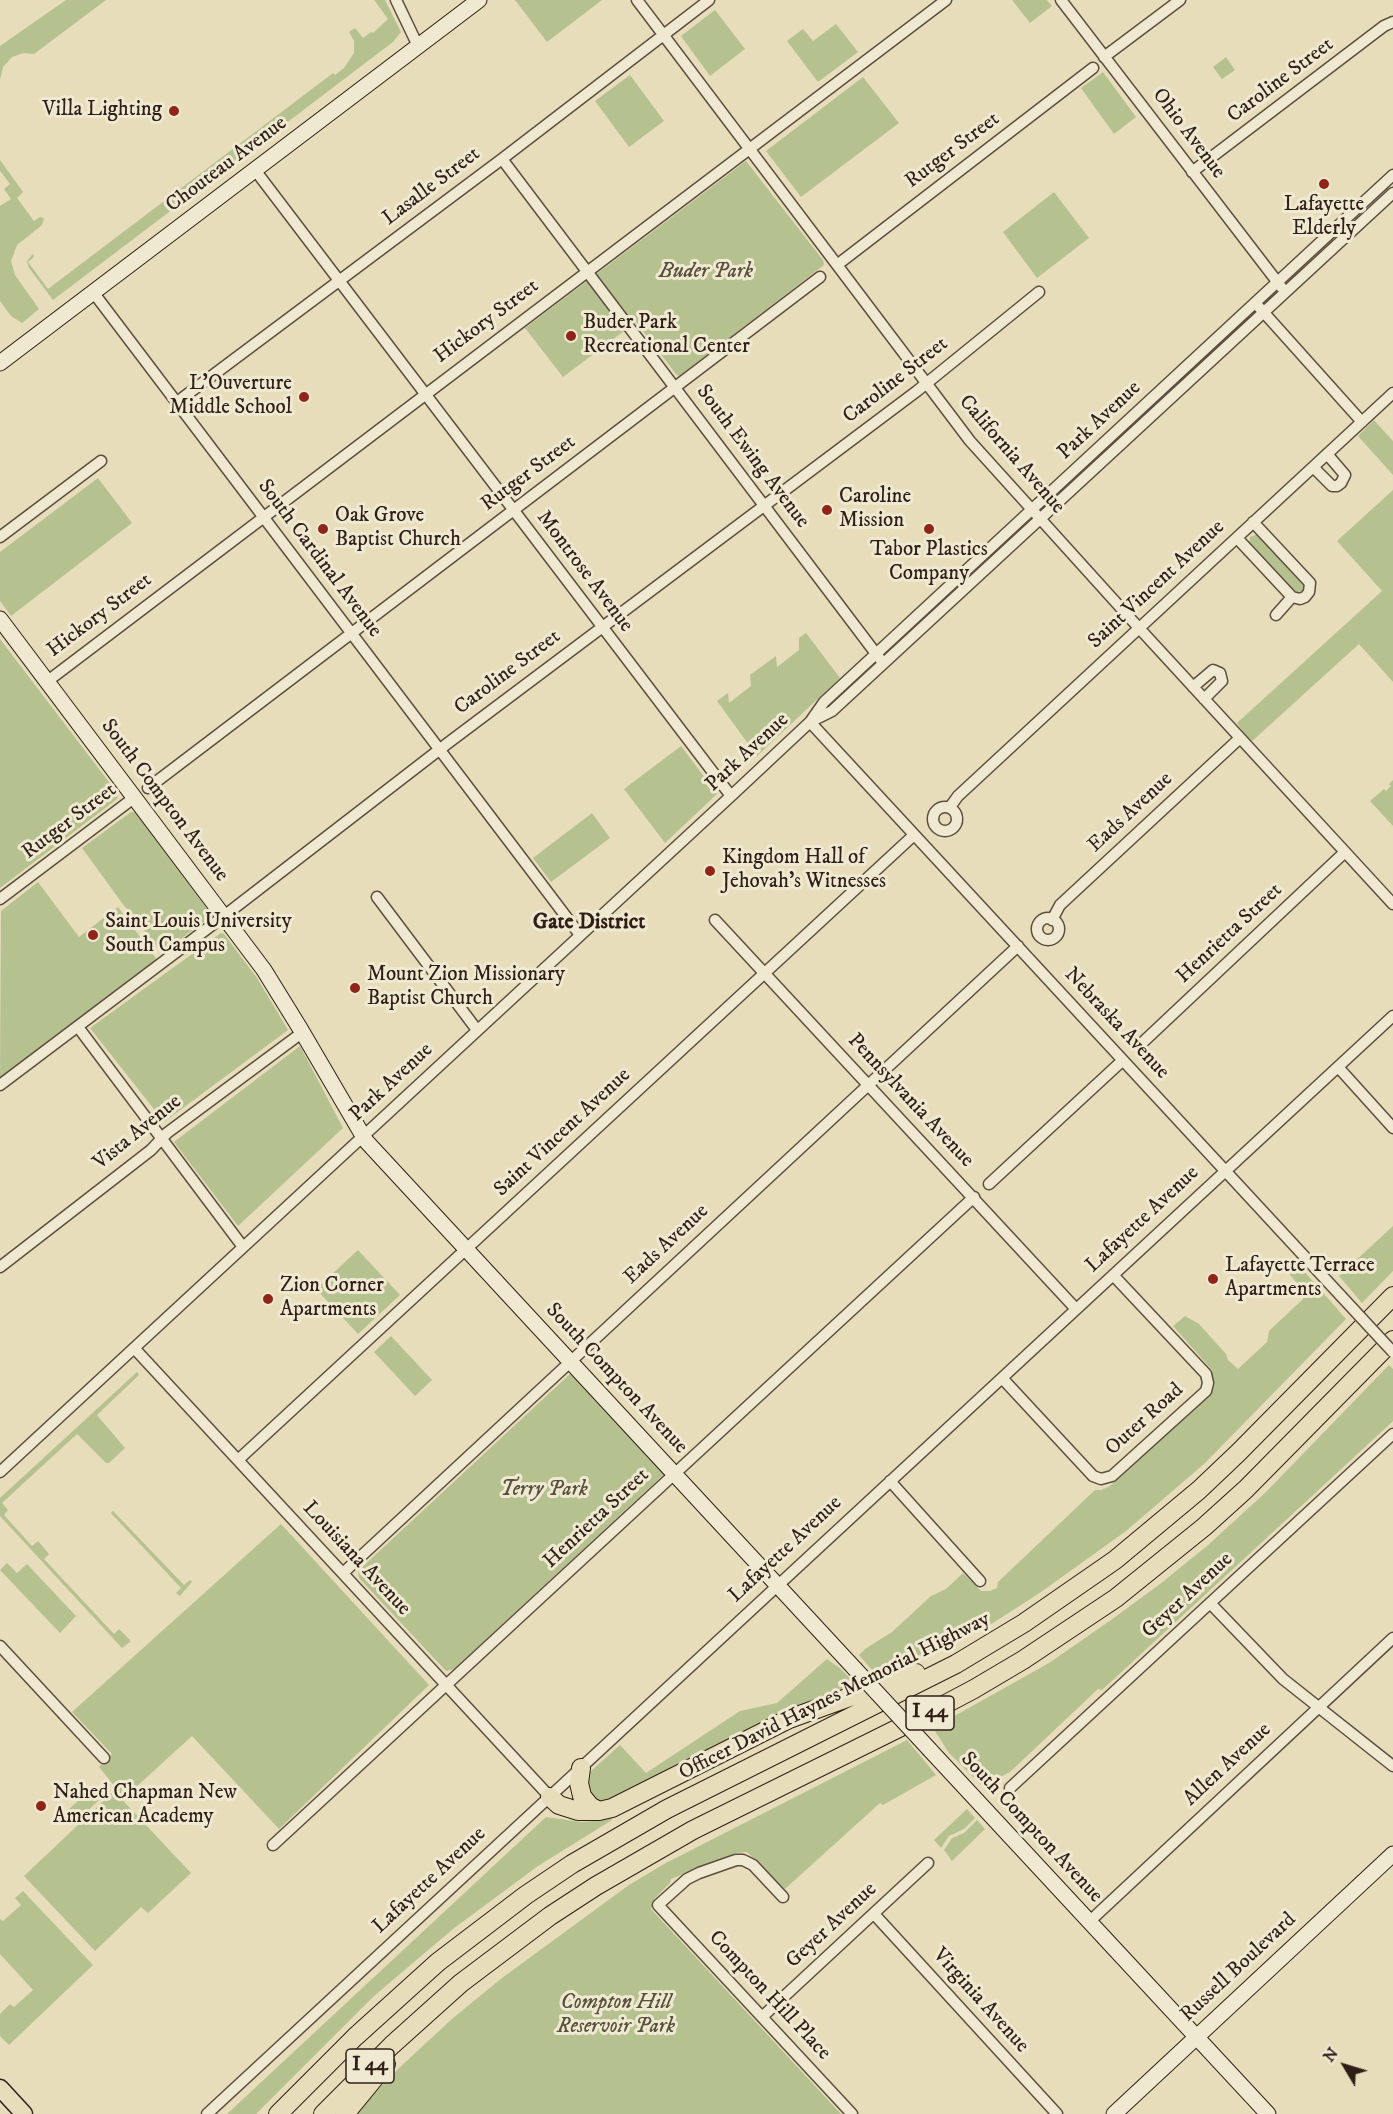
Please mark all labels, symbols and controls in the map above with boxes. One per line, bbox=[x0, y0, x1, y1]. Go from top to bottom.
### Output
street label: Caroline Street bbox=[1223, 33, 1339, 129]
street label: Ohio Avenue bbox=[1146, 84, 1230, 184]
place label: Villa Lighting bbox=[42, 98, 162, 124]
marker: Villa Lighting bbox=[167, 104, 181, 118]
street label: Rutger Street bbox=[901, 107, 1005, 195]
street label: Chouteau Avenue bbox=[162, 111, 292, 219]
street label: Lasalle Street bbox=[378, 142, 486, 232]
marker: Lafayette Elderly bbox=[1317, 177, 1331, 191]
place label: Lafayette Elderly bbox=[1284, 193, 1364, 243]
park label: Buder Park bbox=[659, 260, 753, 286]
street label: Hickory Street bbox=[430, 275, 544, 369]
place label: Buder Park Recreational Center bbox=[583, 311, 750, 361]
marker: Buder Park Recreational Center bbox=[564, 329, 578, 343]
street label: Caroline Street bbox=[838, 332, 954, 430]
place label: L'Ouverture Middle School bbox=[169, 372, 292, 422]
street label: Park Avenue bbox=[1053, 376, 1147, 466]
street label: South Ewing Avenue bbox=[690, 380, 814, 534]
marker: L'Ouverture Middle School bbox=[297, 390, 311, 404]
street label: California Avenue bbox=[952, 390, 1070, 520]
street label: Rutger Street bbox=[477, 430, 581, 518]
street label: South Cardinal Avenue bbox=[251, 475, 387, 643]
place label: Caroline Mission bbox=[839, 485, 911, 535]
marker: Caroline Mission bbox=[820, 503, 834, 517]
place label: Oak Grove Baptist Church bbox=[335, 504, 461, 554]
street label: Montrose Avenue bbox=[530, 506, 638, 638]
street label: Saint Vincent Avenue bbox=[1084, 515, 1230, 655]
marker: Oak Grove Baptist Church bbox=[316, 522, 330, 536]
marker: Tabor Plastics Company bbox=[922, 522, 936, 536]
place label: Tabor Plastics Company bbox=[870, 538, 988, 588]
street label: Hickory Street bbox=[43, 569, 157, 663]
street label: Caroline Street bbox=[450, 625, 566, 721]
street label: Park Avenue bbox=[701, 708, 795, 798]
street label: South Compton Avenue bbox=[95, 715, 233, 887]
street label: Eads Avenue bbox=[1084, 768, 1178, 858]
street label: Rutger Street bbox=[18, 778, 122, 866]
place label: Kingdom Hall of Jehovah's Witnesses bbox=[722, 846, 886, 896]
marker: Kingdom Hall of Jehovah's Witnesses bbox=[703, 864, 717, 878]
street label: Henrietta Street bbox=[1172, 879, 1288, 989]
place label: Saint Louis University South Campus bbox=[105, 910, 292, 960]
district label: Gate District bbox=[533, 910, 645, 936]
marker: Saint Louis University South Campus bbox=[86, 928, 100, 942]
place label: Mount Zion Missionary Baptist Church bbox=[367, 963, 565, 1013]
street label: Nebraska Avenue bbox=[1058, 963, 1174, 1085]
marker: Mount Zion Missionary Baptist Church bbox=[348, 981, 362, 995]
street label: Pennsylvania Avenue bbox=[842, 1029, 978, 1173]
street label: Park Avenue bbox=[345, 1038, 439, 1128]
street label: Saint Vincent Avenue bbox=[490, 1063, 636, 1203]
street label: Vista Avenue bbox=[89, 1090, 187, 1176]
street label: Lafayette Avenue bbox=[1081, 1161, 1205, 1279]
street label: Eads Avenue bbox=[620, 1200, 714, 1290]
place label: Lafayette Terrace Apartments bbox=[1225, 1254, 1375, 1304]
marker: Lafayette Terrace Apartments bbox=[1206, 1272, 1220, 1286]
place label: Zion Corner Apartments bbox=[280, 1274, 384, 1324]
marker: Zion Corner Apartments bbox=[261, 1292, 275, 1306]
street label: South Compton Avenue bbox=[540, 1298, 692, 1460]
street label: Outer Road bbox=[1101, 1378, 1189, 1462]
street label: Henrietta Street bbox=[539, 1464, 655, 1574]
park label: Terry Park bbox=[500, 1478, 588, 1504]
street label: Lafayette Avenue bbox=[724, 1491, 848, 1609]
street label: Louisiana Avenue bbox=[297, 1497, 415, 1621]
street label: Geyer Avenue bbox=[1137, 1548, 1239, 1644]
street label: Officer David Haynes Memorial Highway bbox=[675, 1607, 995, 1787]
road number: I 44 bbox=[906, 1696, 954, 1730]
street label: Allen Avenue bbox=[1179, 1718, 1277, 1812]
street label: South Compton Avenue bbox=[955, 1747, 1107, 1909]
place label: Nahed Chapman New American Academy bbox=[53, 1781, 237, 1831]
marker: Nahed Chapman New American Academy bbox=[34, 1799, 48, 1813]
street label: Lafayette Avenue bbox=[368, 1822, 492, 1940]
street label: Geyer Avenue bbox=[781, 1878, 883, 1974]
street label: Russell Boulevard bbox=[1176, 1908, 1302, 2028]
street label: Compton Hill Place bbox=[702, 1926, 836, 2066]
street label: Virginia Avenue bbox=[926, 1943, 1034, 2059]
park label: Compton Hill Reservoir Park bbox=[557, 1991, 675, 2041]
north arrow bbox=[1315, 2036, 1375, 2096]
text: N bbox=[1319, 2044, 1343, 2066]
road number: I 44 bbox=[346, 2049, 394, 2083]

